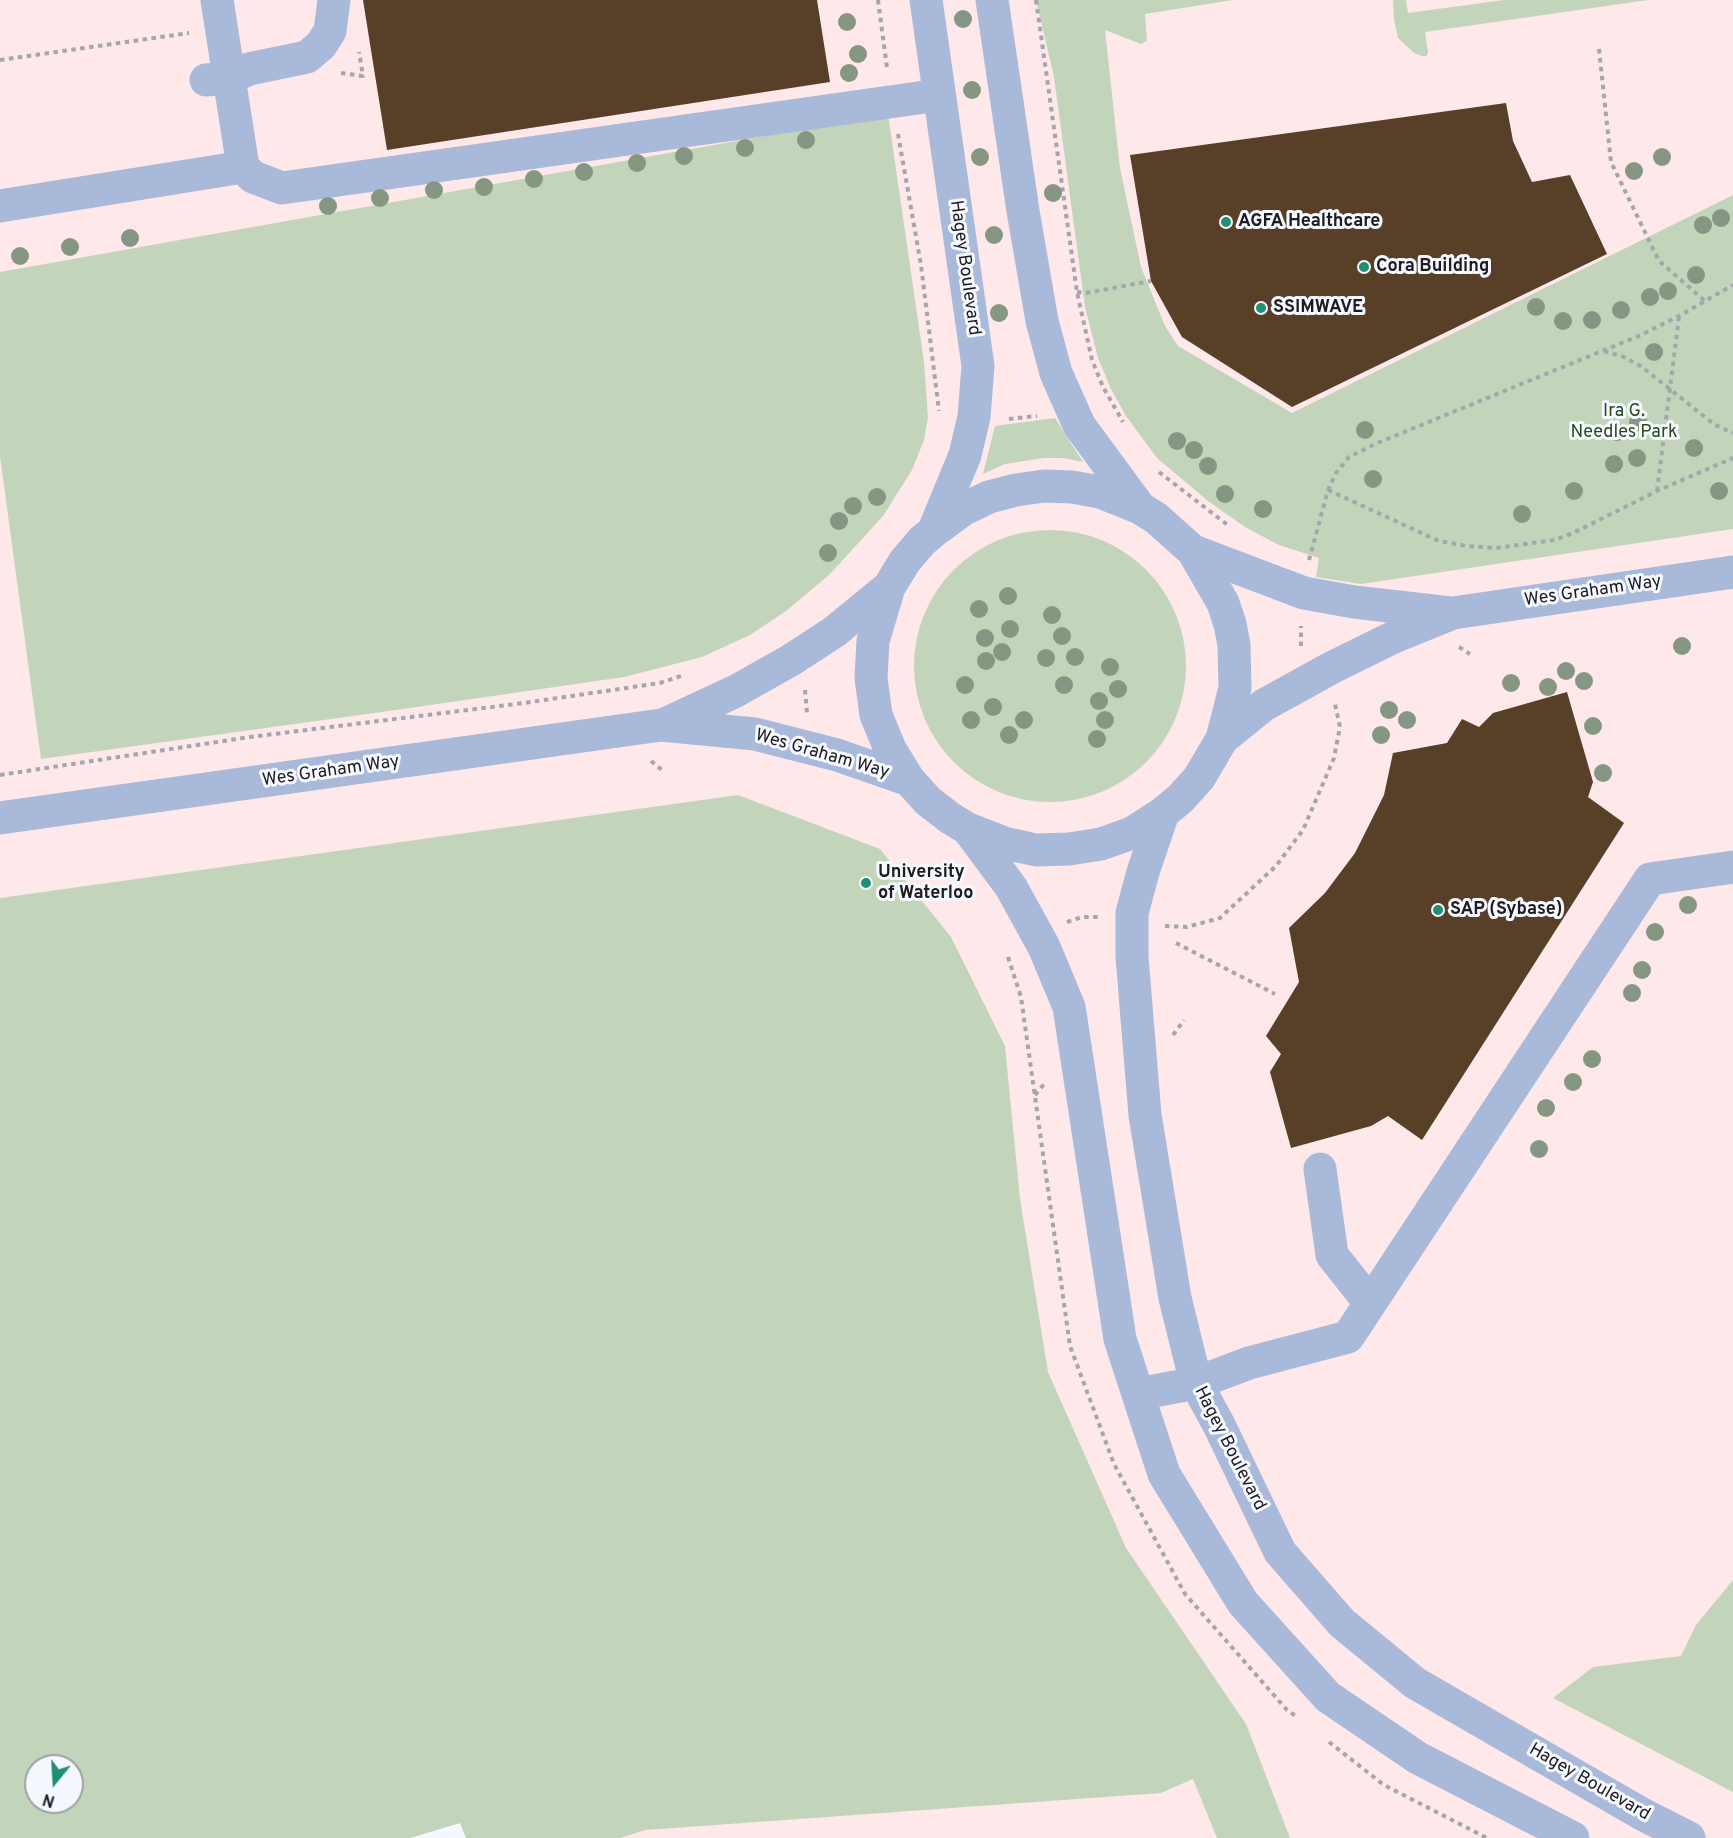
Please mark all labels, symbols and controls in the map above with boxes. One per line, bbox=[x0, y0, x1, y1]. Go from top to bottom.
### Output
street label: Hagey Boulevard bbox=[944, 199, 984, 337]
place label: AGFA Healthcare bbox=[1238, 211, 1380, 233]
marker: AGFA Healthcare bbox=[1219, 215, 1233, 229]
place label: Cora Building bbox=[1376, 256, 1489, 278]
marker: Cora Building bbox=[1357, 260, 1371, 274]
place label: SSIMWAVE bbox=[1273, 297, 1363, 319]
marker: SSIMWAVE bbox=[1254, 301, 1268, 315]
park label: Ira G. Needles Park bbox=[1571, 401, 1677, 444]
street label: Wes Graham Way bbox=[1523, 572, 1663, 612]
street label: Wes Graham Way bbox=[752, 726, 892, 784]
street label: Wes Graham Way bbox=[261, 752, 401, 792]
place label: University of Waterloo bbox=[878, 862, 973, 904]
marker: University of Waterloo bbox=[859, 876, 873, 890]
place label: SAP (Sybase) bbox=[1450, 899, 1562, 921]
marker: SAP (Sybase) bbox=[1431, 903, 1445, 917]
street label: Hagey Boulevard bbox=[1188, 1383, 1270, 1515]
street label: Hagey Boulevard bbox=[1525, 1740, 1653, 1826]
north arrow bbox=[24, 1754, 84, 1814]
text: N bbox=[40, 1788, 58, 1811]

